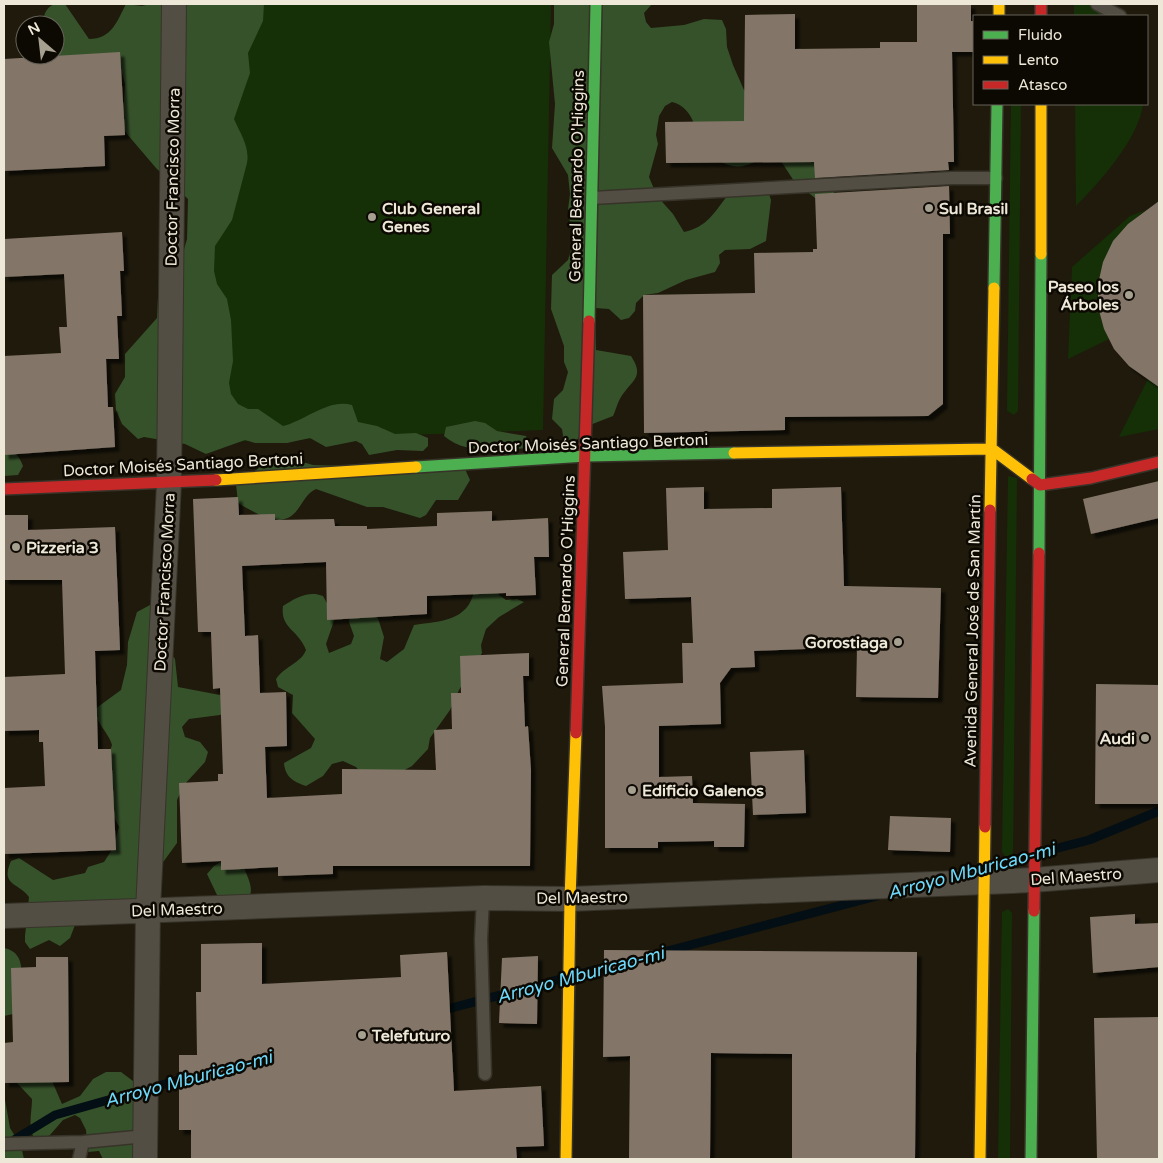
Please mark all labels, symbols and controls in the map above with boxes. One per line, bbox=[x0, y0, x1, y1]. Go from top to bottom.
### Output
north arrow bbox=[15, 15, 65, 65]
legend bbox=[973, 15, 1148, 105]
text: N bbox=[25, 19, 43, 39]
text: Fluido bbox=[1018, 26, 1062, 44]
text: Lento bbox=[1018, 51, 1059, 69]
street label: General Bernardo O'Higgins bbox=[565, 70, 589, 282]
text: Atasco bbox=[1018, 76, 1067, 94]
street label: Doctor Francisco Morra bbox=[161, 87, 185, 267]
place label: Club General Genes bbox=[382, 199, 480, 237]
place label: Sul Brasil bbox=[939, 199, 1008, 219]
marker: Sul Brasil bbox=[923, 202, 935, 214]
marker: Club General Genes bbox=[366, 211, 378, 223]
place label: Paseo los Árboles bbox=[1048, 277, 1119, 315]
marker: Paseo los Árboles bbox=[1123, 289, 1135, 301]
street label: Doctor Moisés Santiago Bertoni bbox=[467, 430, 709, 458]
street label: Doctor Moisés Santiago Bertoni bbox=[62, 449, 304, 481]
street label: General Bernardo O'Higgins bbox=[552, 475, 580, 687]
street label: Doctor Francisco Morra bbox=[150, 492, 180, 672]
street label: Avenida General José de San Martín bbox=[961, 494, 985, 768]
place label: Pizzeria 3 bbox=[26, 538, 99, 558]
marker: Pizzeria 3 bbox=[10, 541, 22, 553]
place label: Gorostiaga bbox=[805, 633, 888, 653]
marker: Gorostiaga bbox=[892, 636, 904, 648]
place label: Audi bbox=[1099, 729, 1135, 749]
marker: Audi bbox=[1139, 732, 1151, 744]
place label: Edificio Galenos bbox=[642, 781, 764, 801]
marker: Edificio Galenos bbox=[626, 784, 638, 796]
water label: Arroyo Mburicao-mi bbox=[885, 837, 1060, 904]
street label: Del Maestro bbox=[1030, 864, 1123, 890]
street label: Del Maestro bbox=[536, 887, 628, 909]
street label: Del Maestro bbox=[131, 898, 223, 922]
water label: Arroyo Mburicao-mi bbox=[494, 941, 669, 1008]
place label: Telefuturo bbox=[371, 1026, 450, 1046]
marker: Telefuturo bbox=[356, 1029, 368, 1041]
water label: Arroyo Mburicao-mi bbox=[102, 1045, 277, 1112]

